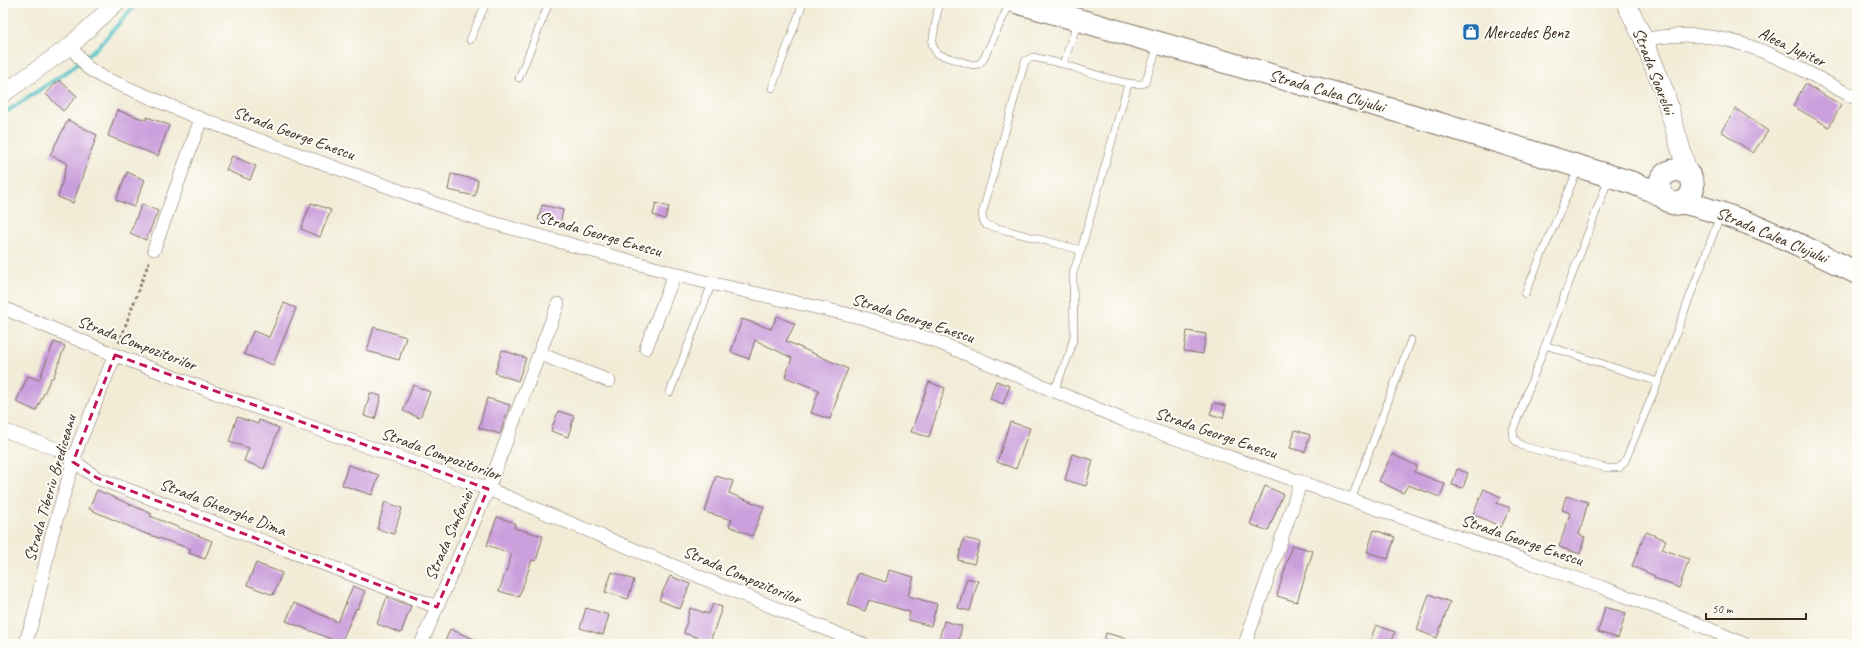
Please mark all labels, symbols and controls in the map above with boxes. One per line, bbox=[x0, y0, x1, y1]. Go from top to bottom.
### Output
shop icon: Mercedes Benz bbox=[1461, 22, 1481, 42]
place label: Mercedes Benz bbox=[1484, 22, 1571, 43]
street label: Aleea Jupiter bbox=[1755, 22, 1831, 72]
street label: Strada Soarelui bbox=[1628, 25, 1681, 119]
street label: Strada Calea Clujului bbox=[1267, 64, 1390, 118]
street label: Strada George Enescu bbox=[231, 101, 359, 165]
street label: Strada Calea Clujului bbox=[1713, 202, 1834, 269]
street label: Strada George Enescu bbox=[536, 206, 666, 262]
street label: Strada George Enescu bbox=[849, 288, 978, 348]
street label: Strada Compozitorilor bbox=[75, 311, 201, 376]
street label: Strada George Enescu bbox=[1152, 402, 1281, 464]
street label: Strada Tiberiu Brediceanu bbox=[19, 410, 82, 564]
street label: Strada Compozitorilor bbox=[378, 423, 505, 486]
street label: Strada Gheorghe Dima bbox=[157, 473, 291, 541]
street label: Strada Simfoniei bbox=[420, 485, 479, 584]
street label: Strada George Enescu bbox=[1458, 509, 1587, 571]
street label: Strada Compozitorilor bbox=[680, 541, 806, 610]
scale bar bbox=[1706, 595, 1806, 621]
text: 50 m bbox=[1712, 601, 1734, 617]

